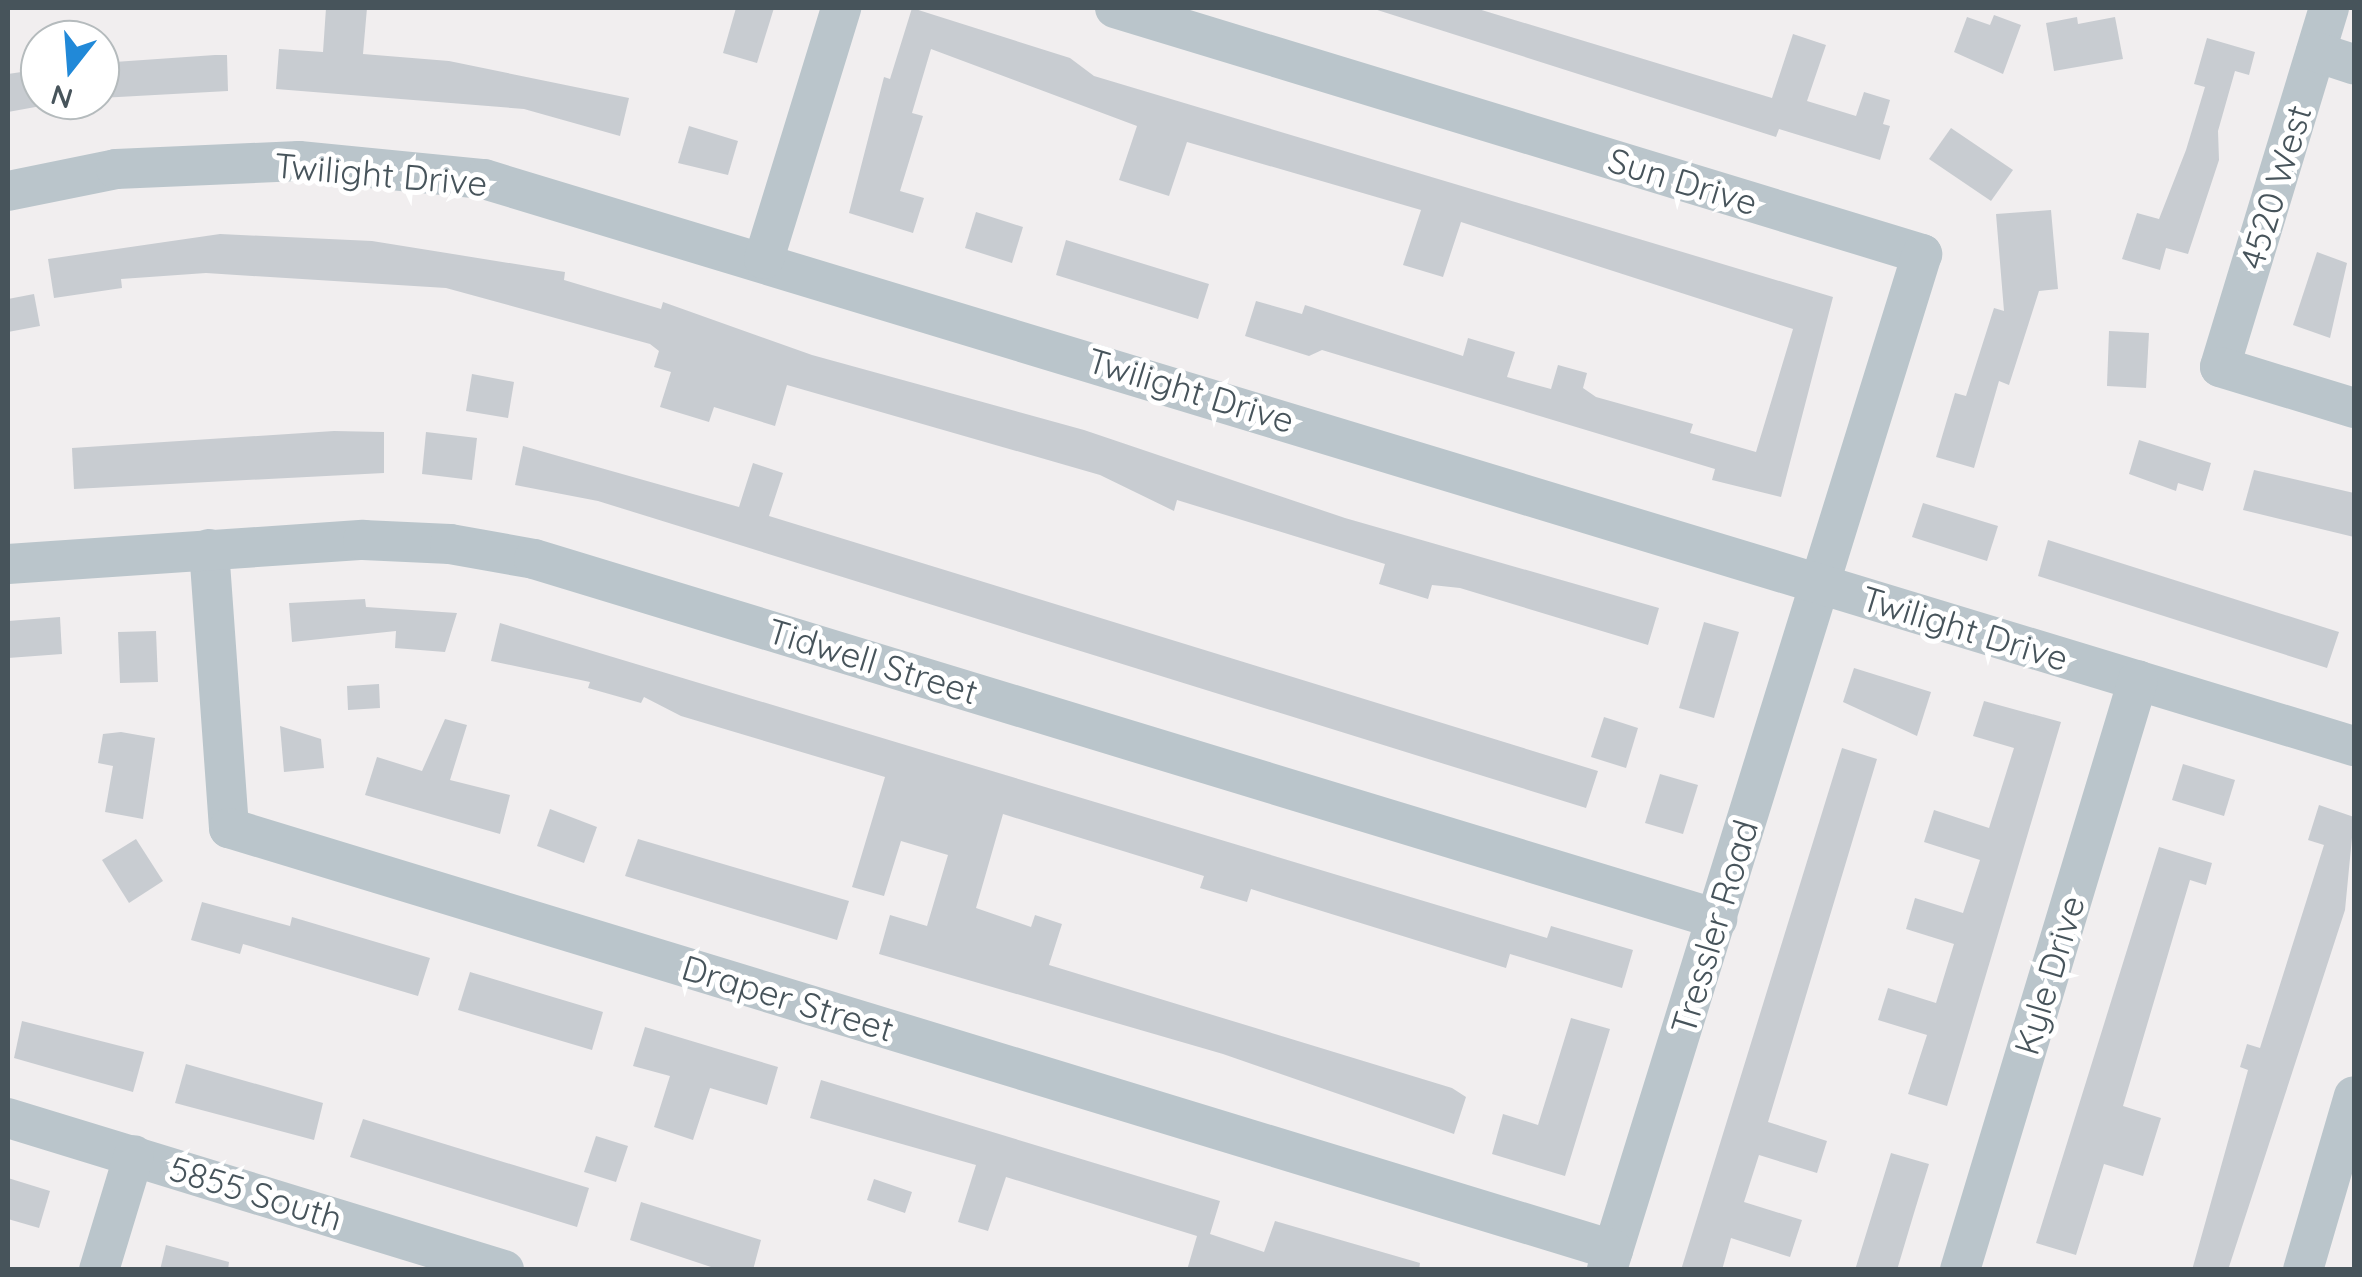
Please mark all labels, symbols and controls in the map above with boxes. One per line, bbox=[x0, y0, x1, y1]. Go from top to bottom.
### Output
north arrow bbox=[20, 20, 120, 120]
text: N bbox=[47, 78, 77, 117]
street label: 4520 West bbox=[2230, 100, 2320, 274]
street label: Sun Drive bbox=[1603, 138, 1763, 224]
street label: Twilight Drive bbox=[273, 144, 489, 204]
street label: Twilight Drive bbox=[1083, 339, 1299, 441]
street label: Twilight Drive bbox=[1857, 577, 2073, 679]
street label: Tidwell Street bbox=[763, 609, 983, 713]
street label: Tressler Road bbox=[1662, 815, 1766, 1039]
street label: Kyle Drive bbox=[2005, 890, 2093, 1060]
street label: Draper Street bbox=[677, 946, 899, 1050]
street label: 5855 South bbox=[165, 1147, 347, 1239]

